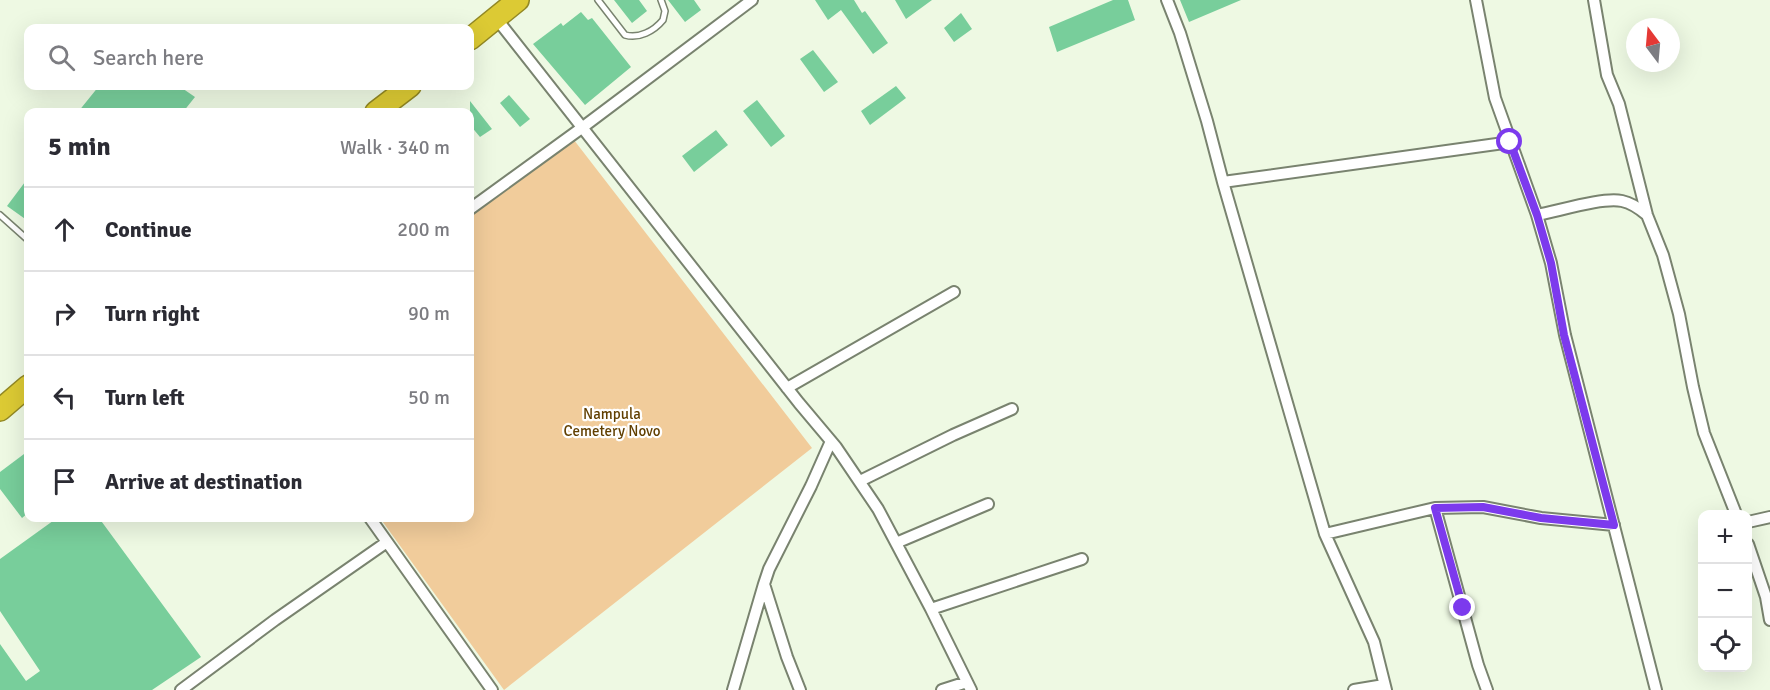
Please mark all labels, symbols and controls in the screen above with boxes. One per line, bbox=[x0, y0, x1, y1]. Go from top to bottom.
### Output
north arrow bbox=[1626, 18, 1680, 72]
search box bbox=[24, 24, 474, 90]
icon: search bbox=[45, 41, 78, 74]
text: Search here bbox=[93, 44, 204, 71]
route start bbox=[1496, 128, 1522, 154]
text: 5 min bbox=[48, 131, 111, 163]
text: Walk · 340 m bbox=[340, 135, 450, 160]
icon: ahead bbox=[48, 213, 81, 246]
text: Continue bbox=[105, 216, 192, 243]
text: 200 m bbox=[397, 217, 450, 242]
icon: right bbox=[48, 297, 81, 330]
text: Turn right bbox=[105, 300, 200, 327]
text: 90 m bbox=[408, 301, 450, 326]
icon: left bbox=[48, 381, 81, 414]
text: Turn left bbox=[105, 384, 185, 411]
text: 50 m bbox=[408, 385, 450, 410]
park label: Nampula Cemetery Novo bbox=[563, 405, 661, 440]
icon: arrive bbox=[48, 465, 81, 498]
text: Arrive at destination bbox=[105, 468, 302, 495]
map controls bbox=[1698, 510, 1752, 672]
button: + bbox=[1698, 510, 1752, 564]
button: − bbox=[1698, 564, 1752, 618]
route end bbox=[1449, 594, 1475, 620]
button: locate bbox=[1698, 618, 1752, 672]

